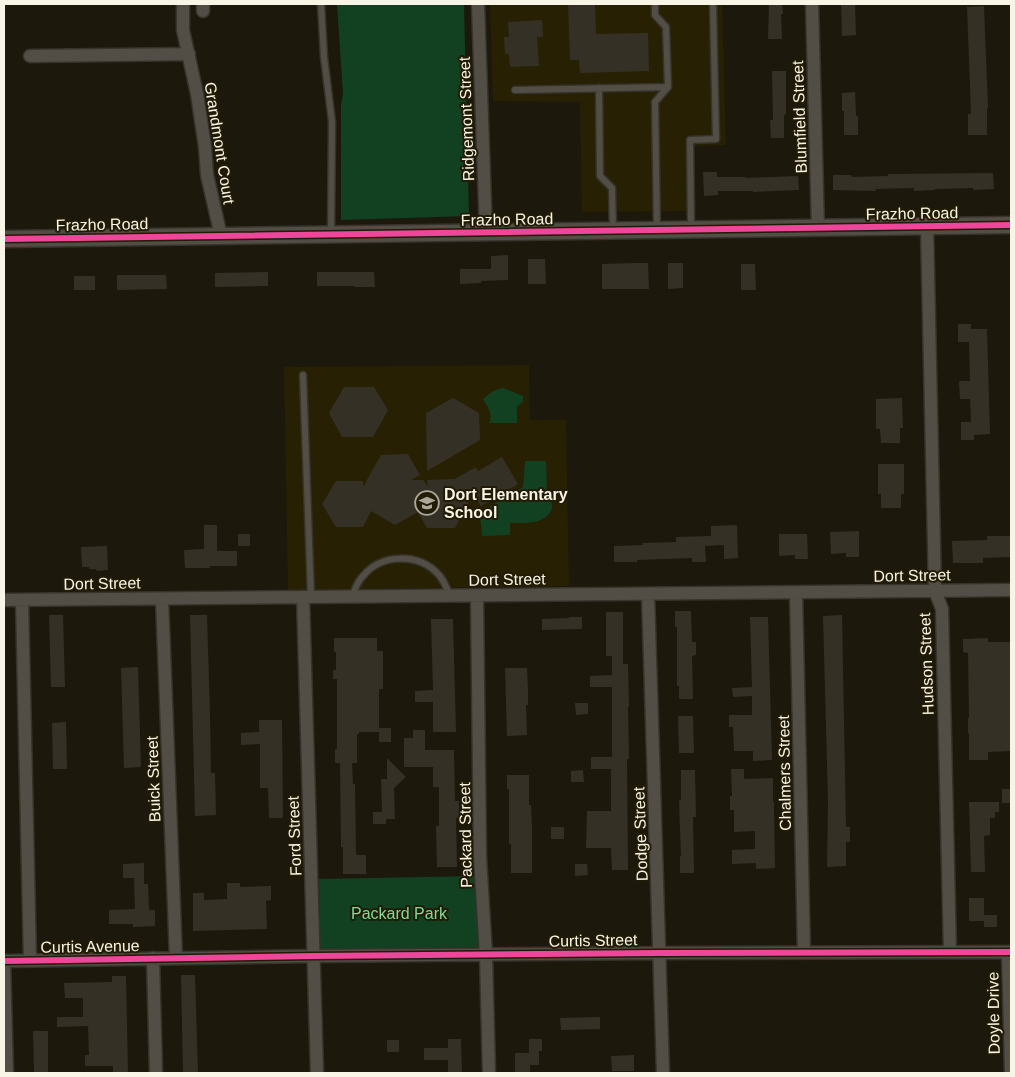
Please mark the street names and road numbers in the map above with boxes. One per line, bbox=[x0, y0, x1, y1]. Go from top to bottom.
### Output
street label: Ridgemont Street bbox=[456, 56, 477, 181]
street label: Blumfield Street bbox=[789, 60, 810, 174]
street label: Grandmont Court bbox=[201, 81, 238, 206]
street label: Frazho Road bbox=[866, 204, 958, 223]
street label: Frazho Road bbox=[461, 210, 553, 229]
street label: Frazho Road bbox=[56, 215, 148, 234]
street label: Dort Street bbox=[873, 566, 951, 585]
street label: Dort Street bbox=[468, 570, 546, 589]
street label: Dort Street bbox=[63, 574, 141, 593]
street label: Hudson Street bbox=[916, 612, 937, 715]
street label: Chalmers Street bbox=[775, 715, 794, 831]
street label: Buick Street bbox=[143, 735, 163, 822]
street label: Packard Street bbox=[456, 781, 475, 888]
street label: Dodge Street bbox=[630, 786, 651, 881]
street label: Ford Street bbox=[285, 795, 304, 876]
street label: Curtis Street bbox=[548, 931, 638, 950]
street label: Curtis Avenue bbox=[40, 937, 140, 956]
street label: Doyle Drive bbox=[984, 971, 1003, 1054]

